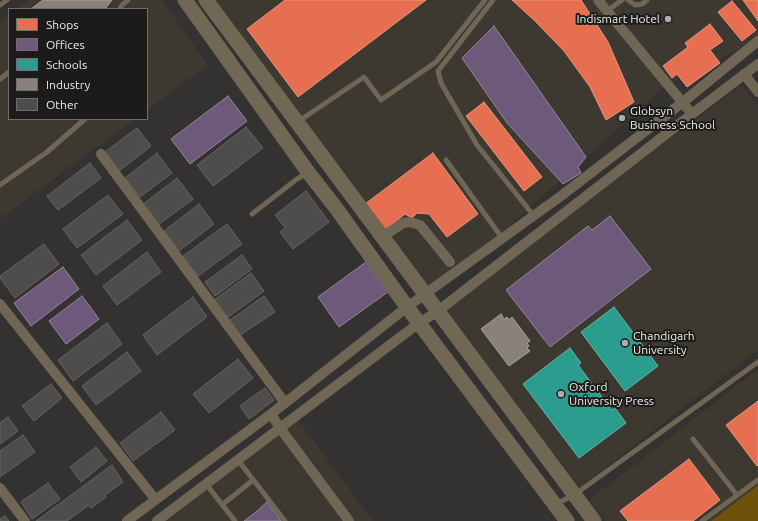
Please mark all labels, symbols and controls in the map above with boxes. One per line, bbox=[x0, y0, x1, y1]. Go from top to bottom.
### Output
legend bbox=[8, 8, 148, 120]
place label: Indismart Hotel bbox=[577, 12, 660, 26]
marker: Indismart Hotel bbox=[663, 14, 673, 24]
text: Shops bbox=[46, 18, 78, 31]
text: Offices bbox=[46, 38, 85, 51]
text: Schools bbox=[46, 58, 87, 71]
text: Industry bbox=[46, 78, 90, 91]
text: Other bbox=[46, 98, 78, 111]
place label: Globsyn Business School bbox=[630, 104, 715, 132]
marker: Globsyn Business School bbox=[617, 113, 627, 123]
place label: Chandigarh University bbox=[633, 329, 695, 357]
marker: Chandigarh University bbox=[620, 338, 630, 348]
place label: Oxford University Press bbox=[569, 380, 654, 408]
marker: Oxford University Press bbox=[556, 389, 566, 399]

